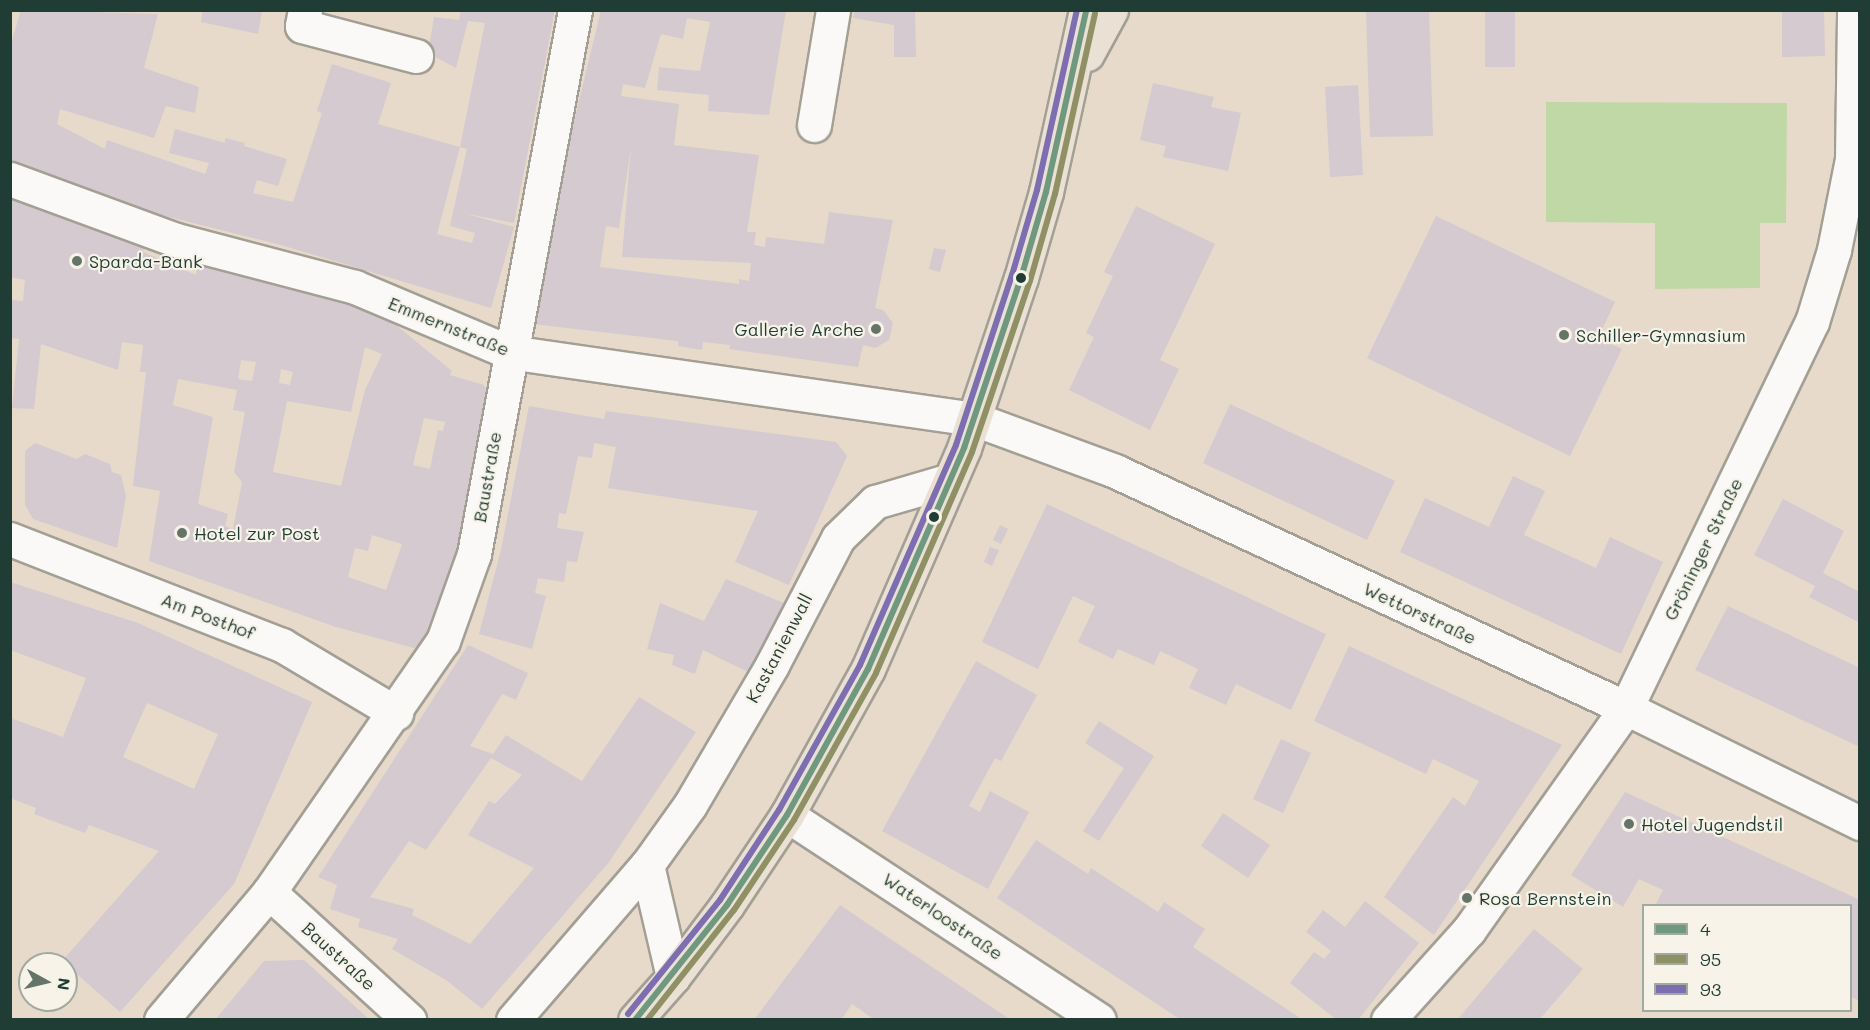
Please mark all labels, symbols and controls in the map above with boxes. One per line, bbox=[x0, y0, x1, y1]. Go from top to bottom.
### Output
place label: Sparda-Bank bbox=[89, 250, 203, 272]
marker: Sparda-Bank bbox=[70, 254, 84, 268]
unlabelled marker bbox=[1015, 272, 1027, 284]
street label: Emmernstraße bbox=[385, 292, 513, 360]
place label: Gallerie Arche bbox=[734, 318, 864, 340]
marker: Gallerie Arche bbox=[869, 322, 883, 336]
place label: Schiller-Gymnasium bbox=[1576, 324, 1746, 346]
marker: Schiller-Gymnasium bbox=[1557, 328, 1571, 342]
street label: Baustraße bbox=[468, 430, 506, 524]
street label: Gröninger Straße bbox=[1659, 474, 1747, 624]
unlabelled marker bbox=[928, 511, 940, 523]
place label: Hotel zur Post bbox=[194, 522, 320, 544]
marker: Hotel zur Post bbox=[175, 526, 189, 540]
street label: Wettorstraße bbox=[1360, 577, 1480, 649]
street label: Am Posthof bbox=[158, 588, 258, 644]
street label: Kastanienwall bbox=[741, 590, 817, 706]
place label: Hotel Jugendstil bbox=[1641, 813, 1783, 835]
marker: Hotel Jugendstil bbox=[1622, 817, 1636, 831]
street label: Waterloostraße bbox=[879, 868, 1007, 964]
place label: Rosa Bernstein bbox=[1479, 887, 1612, 909]
marker: Rosa Bernstein bbox=[1460, 891, 1474, 905]
legend bbox=[1642, 904, 1852, 1012]
street label: Baustraße bbox=[298, 917, 380, 995]
text: 4 bbox=[1700, 917, 1711, 941]
text: 95 bbox=[1700, 947, 1721, 971]
north arrow bbox=[18, 952, 78, 1012]
text: N bbox=[53, 977, 76, 992]
text: 93 bbox=[1700, 977, 1721, 1001]

